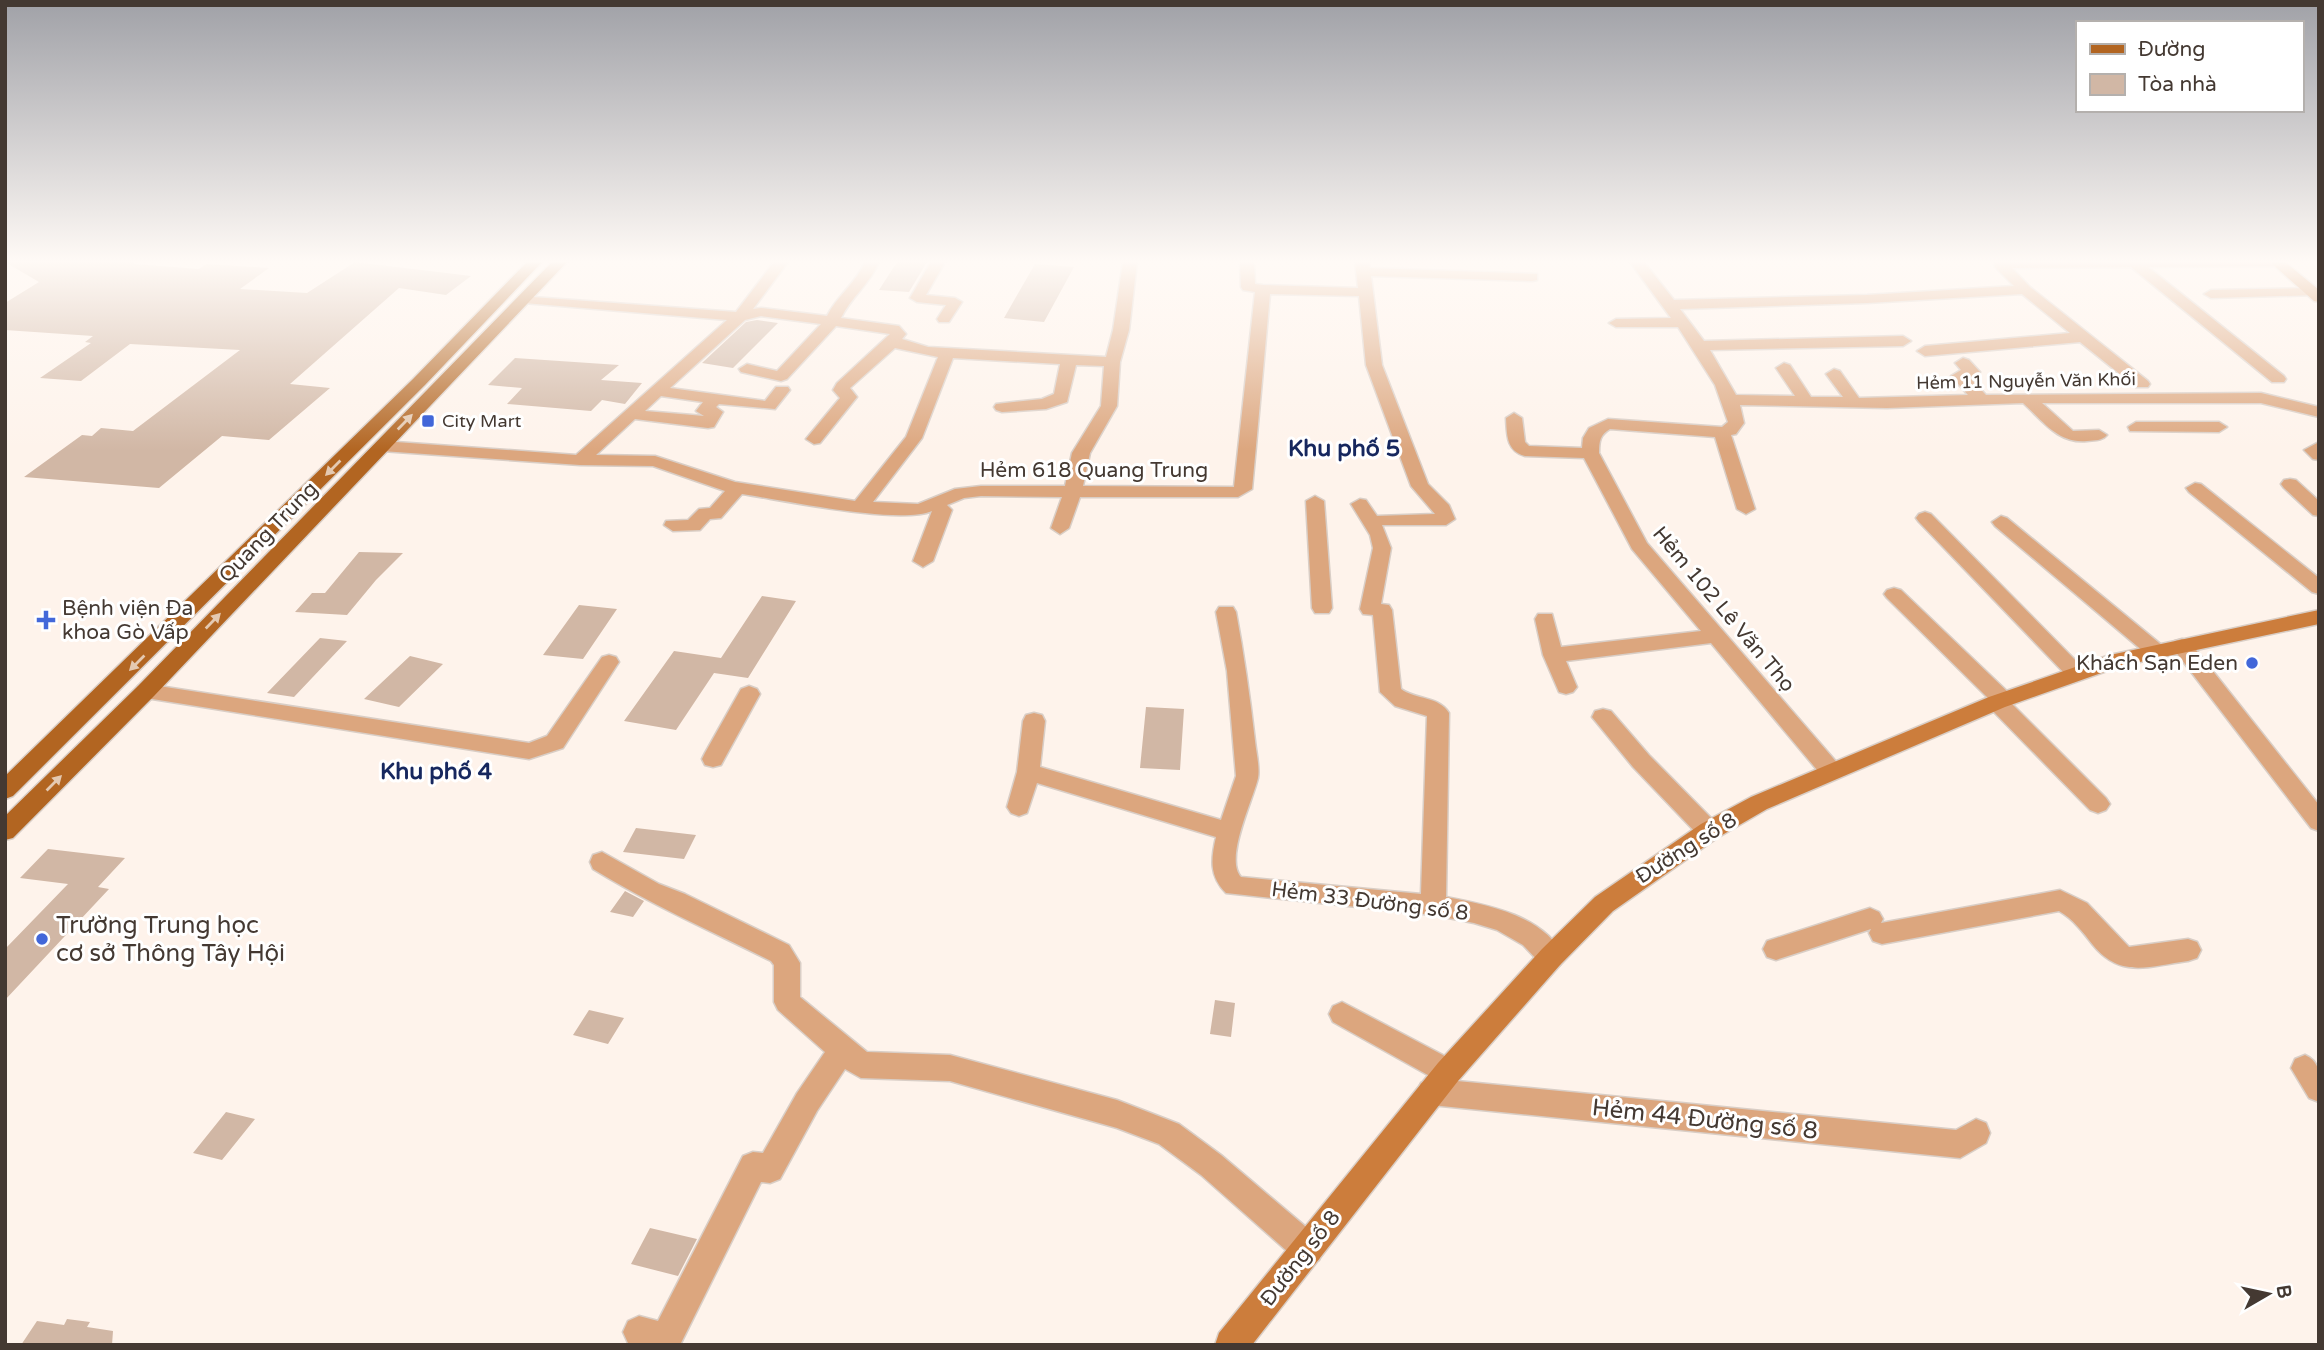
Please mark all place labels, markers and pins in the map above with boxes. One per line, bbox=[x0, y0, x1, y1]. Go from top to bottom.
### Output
place label: City Mart bbox=[442, 410, 522, 432]
marker: City Mart bbox=[420, 413, 436, 429]
place label: Bệnh viện Đa khoa Gò Vấp bbox=[62, 596, 193, 645]
marker: Bệnh viện Đa khoa Gò Vấp bbox=[36, 610, 56, 630]
place label: Khách Sạn Eden bbox=[2076, 651, 2238, 676]
marker: Khách Sạn Eden bbox=[2244, 655, 2260, 671]
place label: Trường Trung học cơ sở Thông Tây Hội bbox=[56, 911, 285, 968]
marker: Trường Trung học cơ sở Thông Tây Hội bbox=[34, 931, 50, 947]

